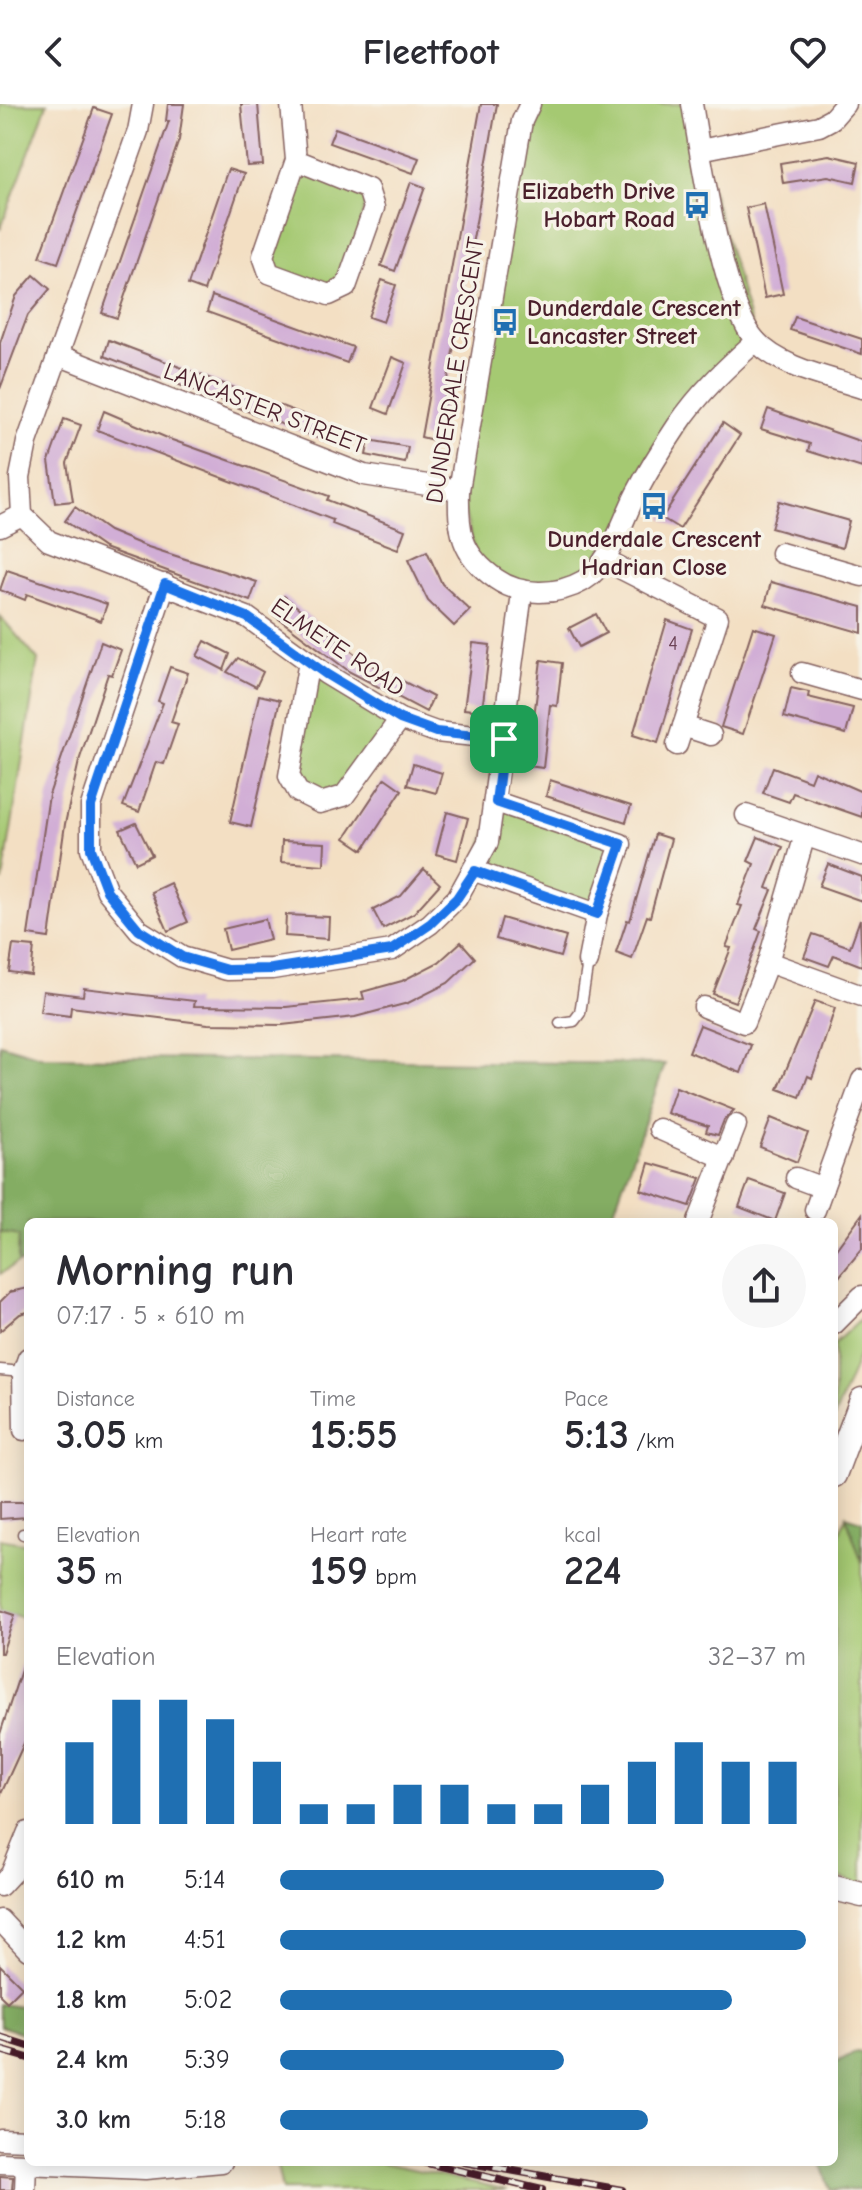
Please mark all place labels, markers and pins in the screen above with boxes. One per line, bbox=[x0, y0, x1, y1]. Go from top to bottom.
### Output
place label: Elizabeth Drive Hobart Road bbox=[522, 177, 675, 233]
bus stop icon: Elizabeth Drive Hobart Road bbox=[682, 190, 712, 220]
place label: Dunderdale Crescent Lancaster Street bbox=[527, 294, 742, 350]
bus stop icon: Dunderdale Crescent Lancaster Street bbox=[490, 307, 520, 337]
bus stop icon: Dunderdale Crescent Hadrian Close bbox=[639, 491, 669, 521]
place label: Dunderdale Crescent Hadrian Close bbox=[547, 525, 762, 581]
pin bbox=[470, 705, 538, 773]

